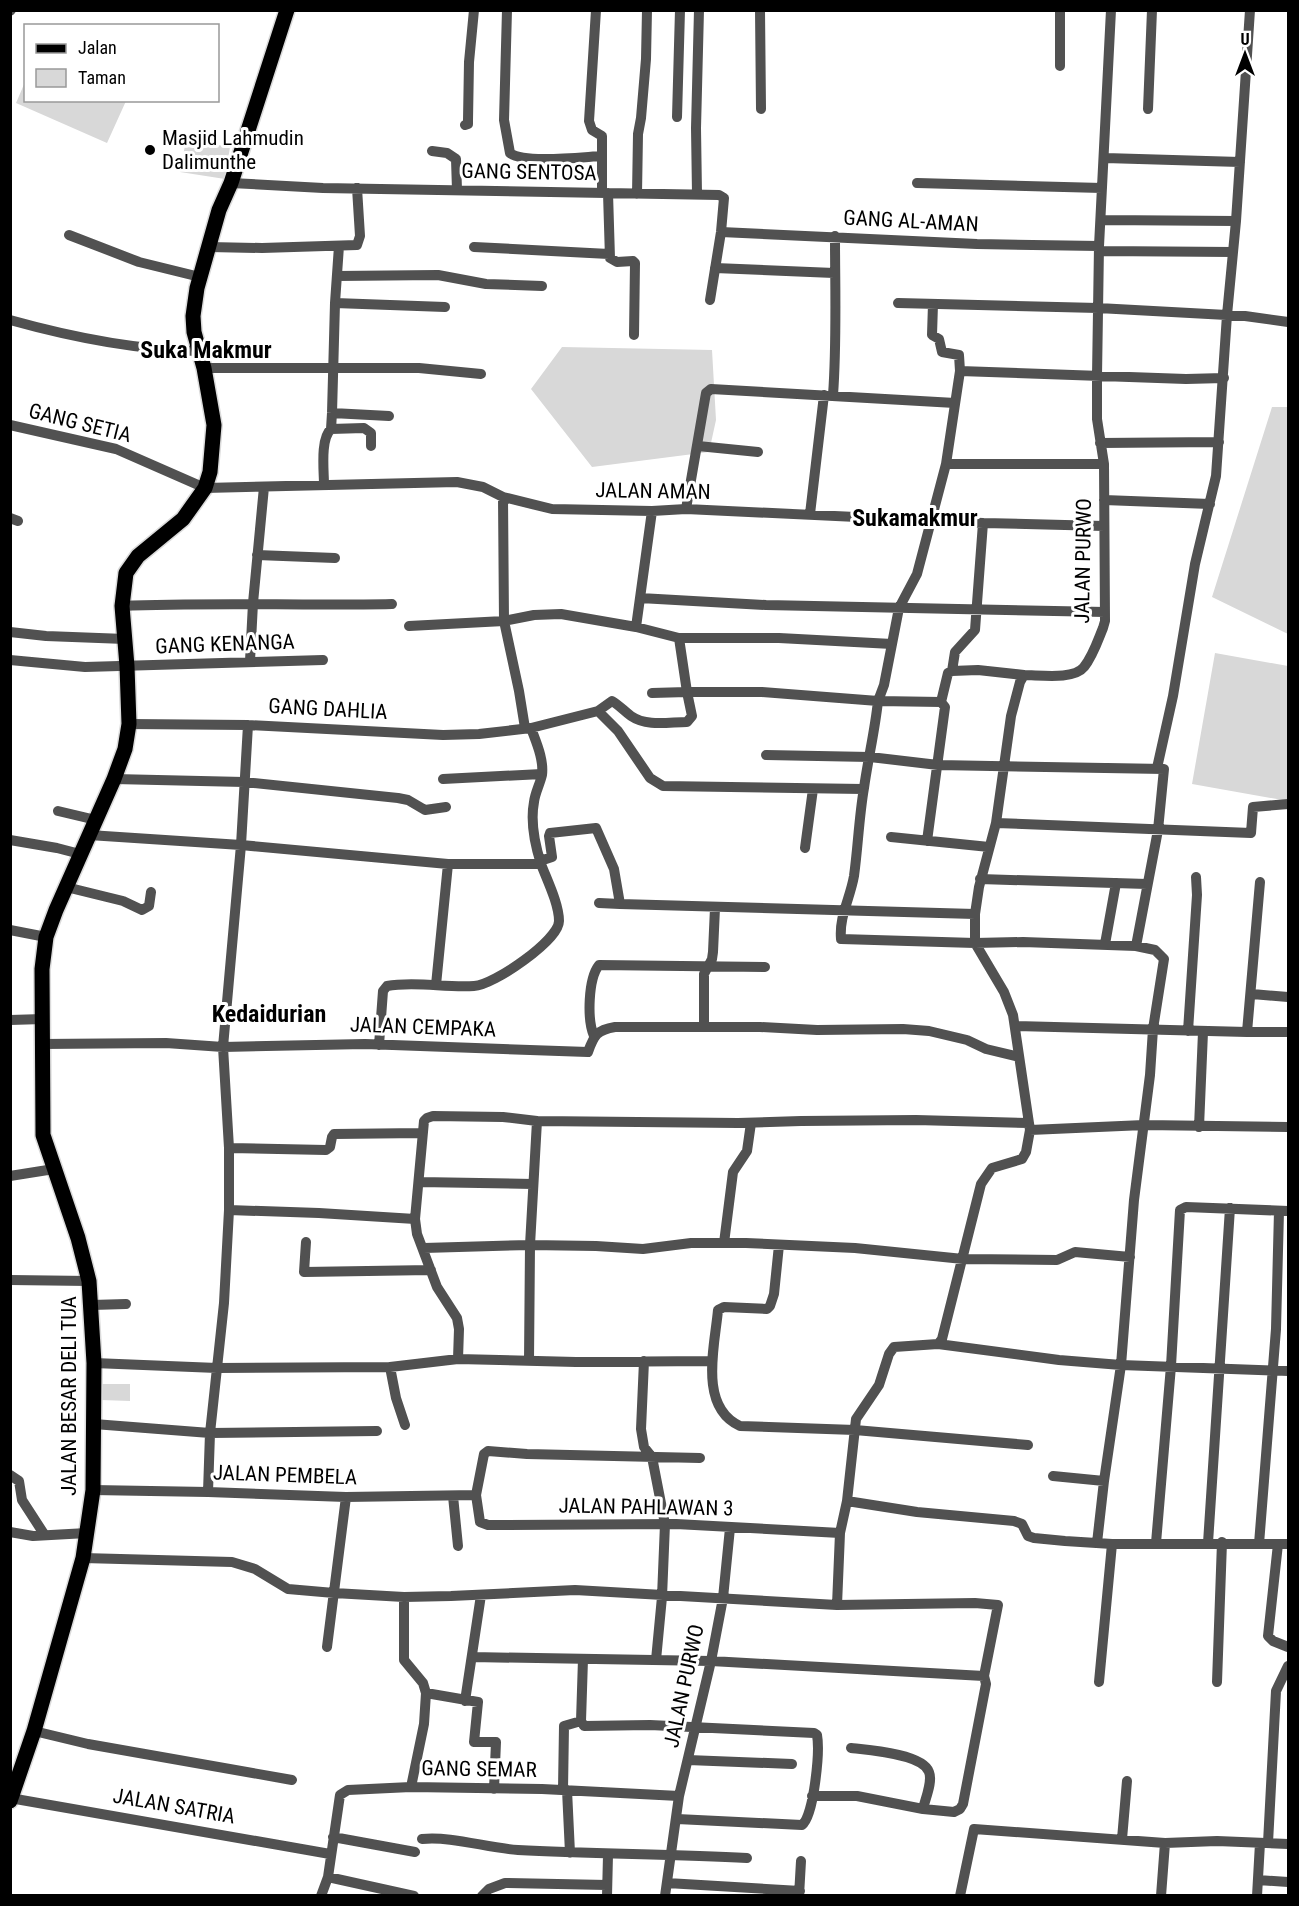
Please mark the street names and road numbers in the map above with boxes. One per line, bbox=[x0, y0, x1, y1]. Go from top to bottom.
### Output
street label: GANG SENTOSA bbox=[461, 159, 597, 185]
street label: GANG AL-AMAN bbox=[843, 205, 979, 237]
street label: GANG SETIA bbox=[26, 399, 134, 447]
street label: JALAN AMAN bbox=[595, 478, 711, 504]
street label: JALAN PURWO bbox=[1070, 498, 1096, 624]
street label: GANG KENANGA bbox=[155, 630, 295, 658]
street label: GANG DAHLIA bbox=[268, 694, 388, 724]
street label: JALAN CEMPAKA bbox=[349, 1012, 497, 1042]
street label: JALAN BESAR DELI TUA bbox=[57, 1296, 81, 1496]
street label: JALAN PEMBELA bbox=[212, 1460, 358, 1490]
street label: JALAN PAHLAWAN 3 bbox=[558, 1493, 734, 1521]
street label: JALAN PURWO bbox=[659, 1622, 709, 1750]
street label: GANG SEMAR bbox=[421, 1756, 537, 1782]
street label: JALAN SATRIA bbox=[111, 1783, 237, 1829]

